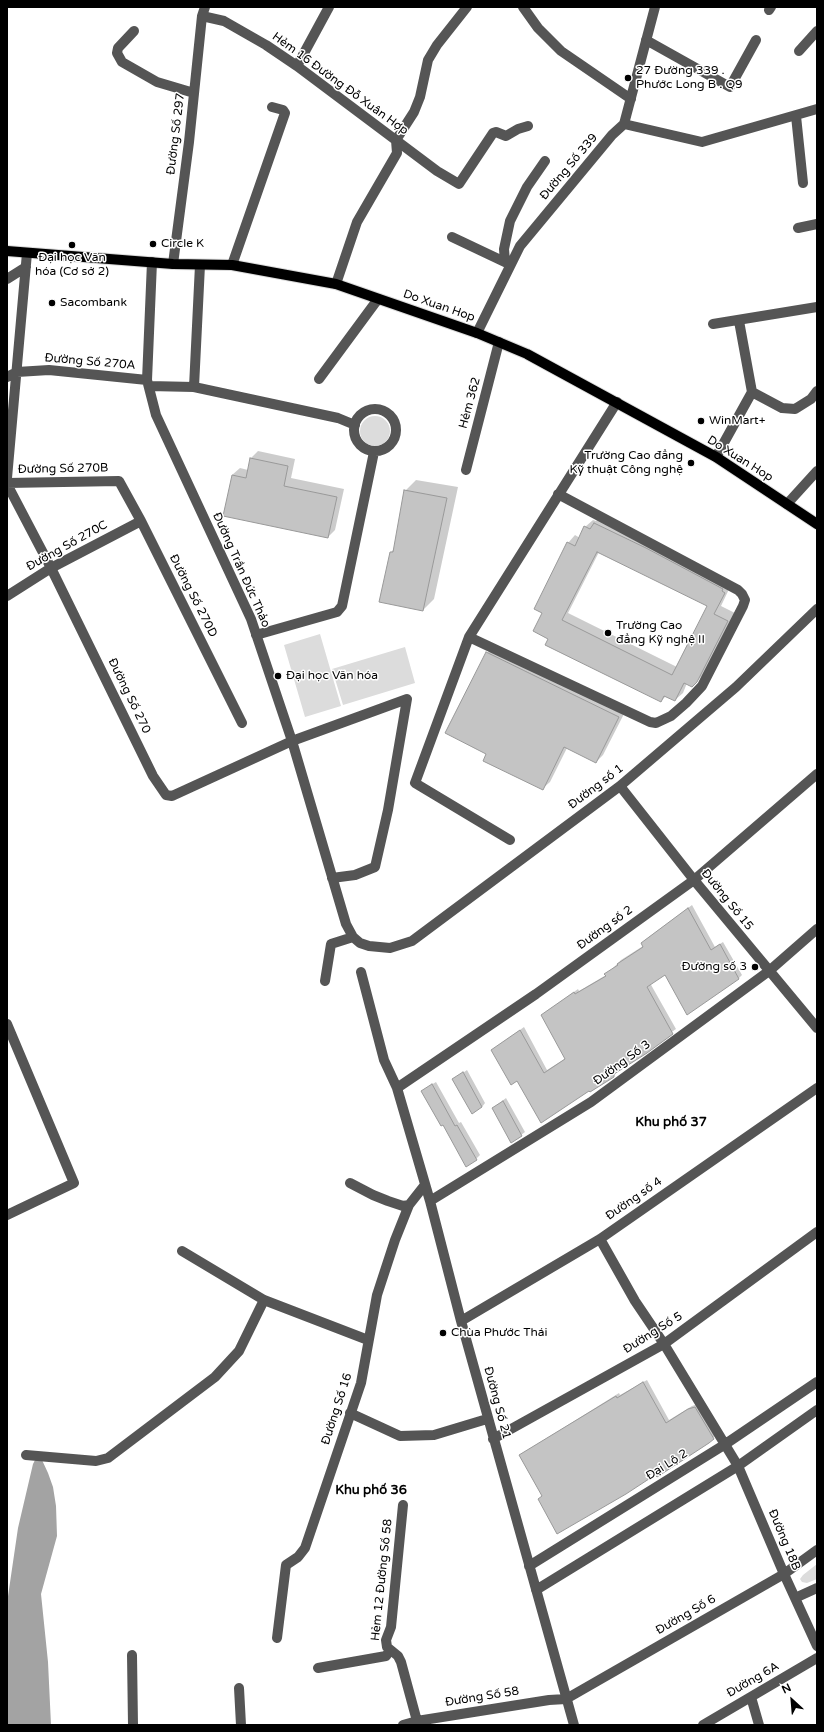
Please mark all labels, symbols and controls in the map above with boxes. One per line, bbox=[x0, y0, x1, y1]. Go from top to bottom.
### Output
street label: Hẻm 16 Đường Đỗ Xuân Hợp bbox=[269, 30, 411, 138]
place label: 27 Đường 339 . Phước Long B . Q9 bbox=[636, 64, 743, 92]
marker: 27 Đường 339 . Phước Long B . Q9 bbox=[623, 73, 633, 83]
street label: Đường Số 297 bbox=[164, 92, 188, 176]
street label: Đường Số 339 bbox=[537, 131, 601, 203]
place label: Circle K bbox=[161, 237, 204, 251]
marker: Circle K bbox=[148, 239, 158, 249]
marker: Đại học Văn hóa (Cơ sở 2) bbox=[67, 240, 77, 250]
place label: Đại học Văn hóa (Cơ sở 2) bbox=[35, 251, 109, 279]
street label: Do Xuan Hop bbox=[401, 287, 477, 325]
place label: Sacombank bbox=[60, 296, 127, 310]
marker: Sacombank bbox=[47, 298, 57, 308]
street label: Đường Số 270A bbox=[44, 351, 136, 373]
street label: Hẻm 362 bbox=[456, 376, 484, 430]
place label: WinMart+ bbox=[709, 414, 765, 428]
marker: WinMart+ bbox=[696, 416, 706, 426]
street label: Do Xuan Hop bbox=[704, 433, 776, 485]
place label: Trường Cao đẳng Kỹ thuật Công nghệ bbox=[570, 449, 683, 477]
marker: Trường Cao đẳng Kỹ thuật Công nghệ bbox=[686, 458, 696, 468]
street label: Đường Số 270B bbox=[18, 461, 108, 477]
street label: Đường Trần Đức Thảo bbox=[209, 510, 273, 630]
street label: Đường Số 270C bbox=[24, 518, 110, 574]
street label: Đường Số 270D bbox=[166, 552, 220, 640]
place label: Trường Cao đẳng Kỹ nghệ II bbox=[616, 619, 705, 647]
marker: Trường Cao đẳng Kỹ nghệ II bbox=[603, 628, 613, 638]
street label: Đường Số 270 bbox=[105, 656, 153, 736]
place label: Đại học Văn hóa bbox=[286, 669, 378, 683]
marker: Đại học Văn hóa bbox=[273, 671, 283, 681]
street label: Đường số 1 bbox=[566, 762, 626, 812]
street label: Đường Số 15 bbox=[698, 866, 756, 934]
street label: Đường số 2 bbox=[574, 903, 636, 953]
place label: Đường số 3 bbox=[682, 960, 747, 974]
marker: Đường số 3 bbox=[750, 962, 760, 972]
street label: Đường Số 3 bbox=[591, 1037, 653, 1089]
district label: Khu phố 37 bbox=[635, 1115, 707, 1131]
street label: Đường số 4 bbox=[603, 1174, 665, 1224]
street label: Đường Số 5 bbox=[621, 1309, 685, 1357]
place label: Chùa Phước Thái bbox=[451, 1326, 548, 1340]
marker: Chùa Phước Thái bbox=[438, 1328, 448, 1338]
street label: Đường Số 21 bbox=[480, 1365, 514, 1441]
street label: Đường Số 16 bbox=[319, 1371, 355, 1447]
street label: Đại Lộ 2 bbox=[643, 1447, 691, 1483]
district label: Khu phố 36 bbox=[335, 1483, 407, 1499]
street label: Đường 18B bbox=[765, 1507, 803, 1573]
street label: Hẻm 12 Đường Số 58 bbox=[368, 1518, 396, 1642]
street label: Đường Số 6 bbox=[653, 1592, 719, 1638]
street label: Đường 6A bbox=[724, 1659, 782, 1701]
north arrow bbox=[772, 1680, 812, 1720]
text: N bbox=[780, 1681, 793, 1697]
street label: Đường Số 58 bbox=[444, 1684, 520, 1710]

